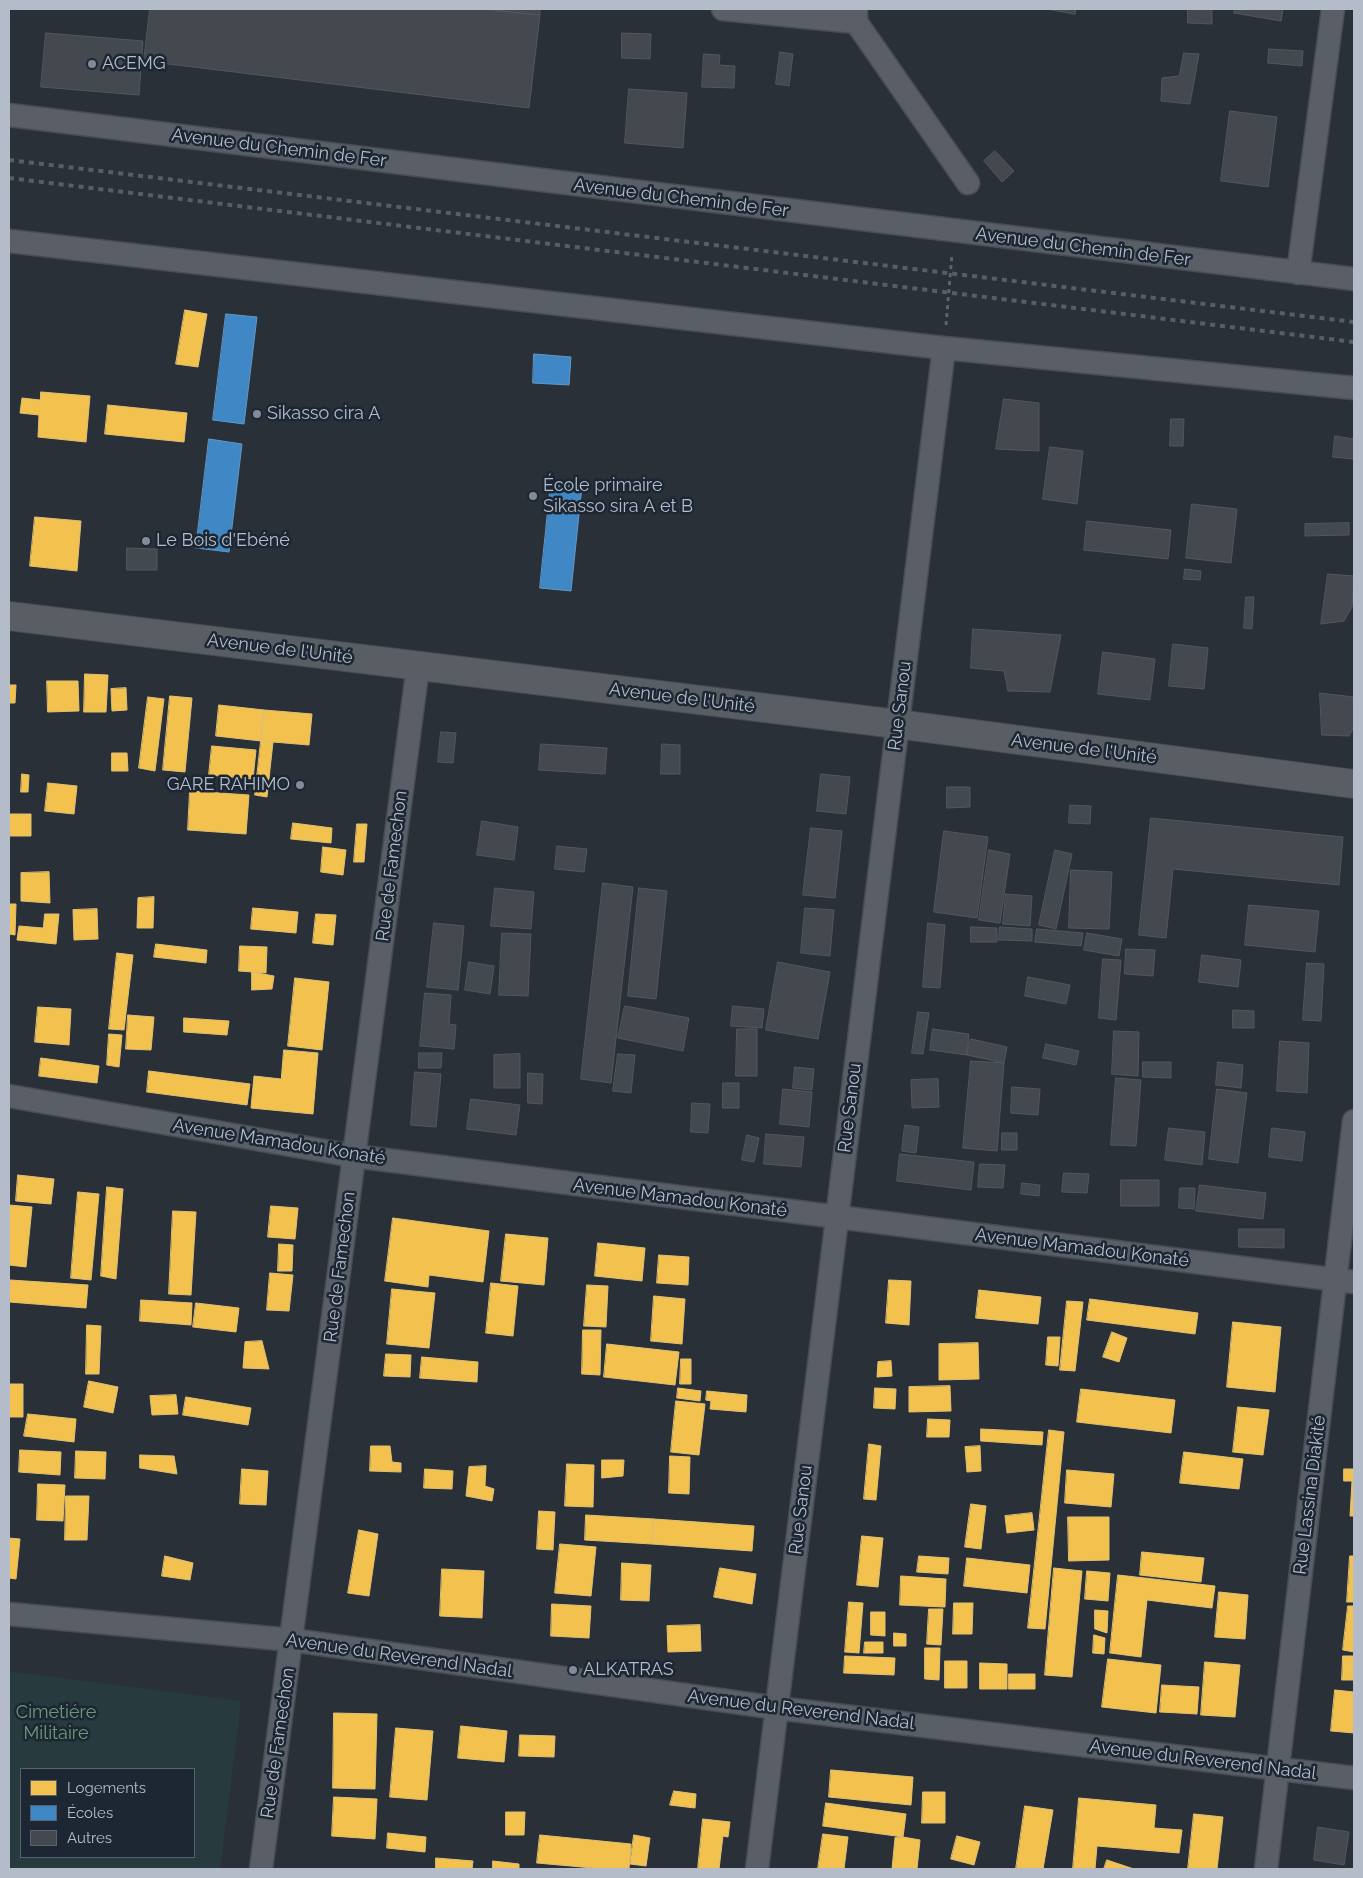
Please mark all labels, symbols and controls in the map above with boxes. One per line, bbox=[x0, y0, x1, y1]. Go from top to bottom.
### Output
place label: ACEMG bbox=[102, 53, 166, 75]
marker: ACEMG bbox=[86, 58, 98, 70]
street label: Avenue du Chemin de Fer bbox=[170, 124, 388, 172]
street label: Avenue du Chemin de Fer bbox=[572, 174, 790, 222]
street label: Avenue du Chemin de Fer bbox=[974, 223, 1192, 271]
place label: Sikasso cira A bbox=[267, 403, 381, 425]
marker: Sikasso cira A bbox=[251, 408, 263, 420]
place label: École primaire Sikasso sira A et B bbox=[543, 475, 693, 518]
marker: École primaire Sikasso sira A et B bbox=[527, 490, 539, 502]
place label: Le Bois d'Ebéné bbox=[156, 530, 290, 552]
marker: Le Bois d'Ebéné bbox=[140, 535, 152, 547]
street label: Avenue de l'Unité bbox=[206, 629, 354, 669]
street label: Rue Sanou bbox=[884, 660, 916, 752]
street label: Avenue de l'Unité bbox=[608, 678, 756, 718]
street label: Avenue de l'Unité bbox=[1010, 729, 1158, 769]
place label: GARE RAHIMO bbox=[167, 774, 290, 796]
marker: GARE RAHIMO bbox=[294, 779, 306, 791]
street label: Rue de Famechon bbox=[372, 789, 412, 943]
street label: Rue Sanou bbox=[834, 1062, 866, 1154]
street label: Avenue Mamadou Konaté bbox=[171, 1115, 387, 1169]
street label: Avenue Mamadou Konaté bbox=[572, 1174, 788, 1222]
street label: Rue de Famechon bbox=[320, 1190, 360, 1344]
street label: Avenue Mamadou Konaté bbox=[974, 1224, 1190, 1272]
street label: Rue Lassina Diakité bbox=[1290, 1414, 1330, 1576]
street label: Rue Sanou bbox=[785, 1464, 817, 1556]
street label: Avenue du Reverend Nadal bbox=[284, 1629, 514, 1683]
place label: ALKATRAS bbox=[583, 1659, 674, 1681]
marker: ALKATRAS bbox=[567, 1664, 579, 1676]
street label: Rue de Famechon bbox=[257, 1666, 299, 1820]
street label: Avenue du Reverend Nadal bbox=[686, 1685, 916, 1735]
park label: Cimetiére Militaire bbox=[16, 1702, 96, 1745]
street label: Avenue du Reverend Nadal bbox=[1088, 1735, 1318, 1785]
legend bbox=[20, 1768, 195, 1858]
text: Logements bbox=[67, 1779, 146, 1797]
text: Écoles bbox=[67, 1804, 113, 1822]
text: Autres bbox=[67, 1829, 112, 1847]

